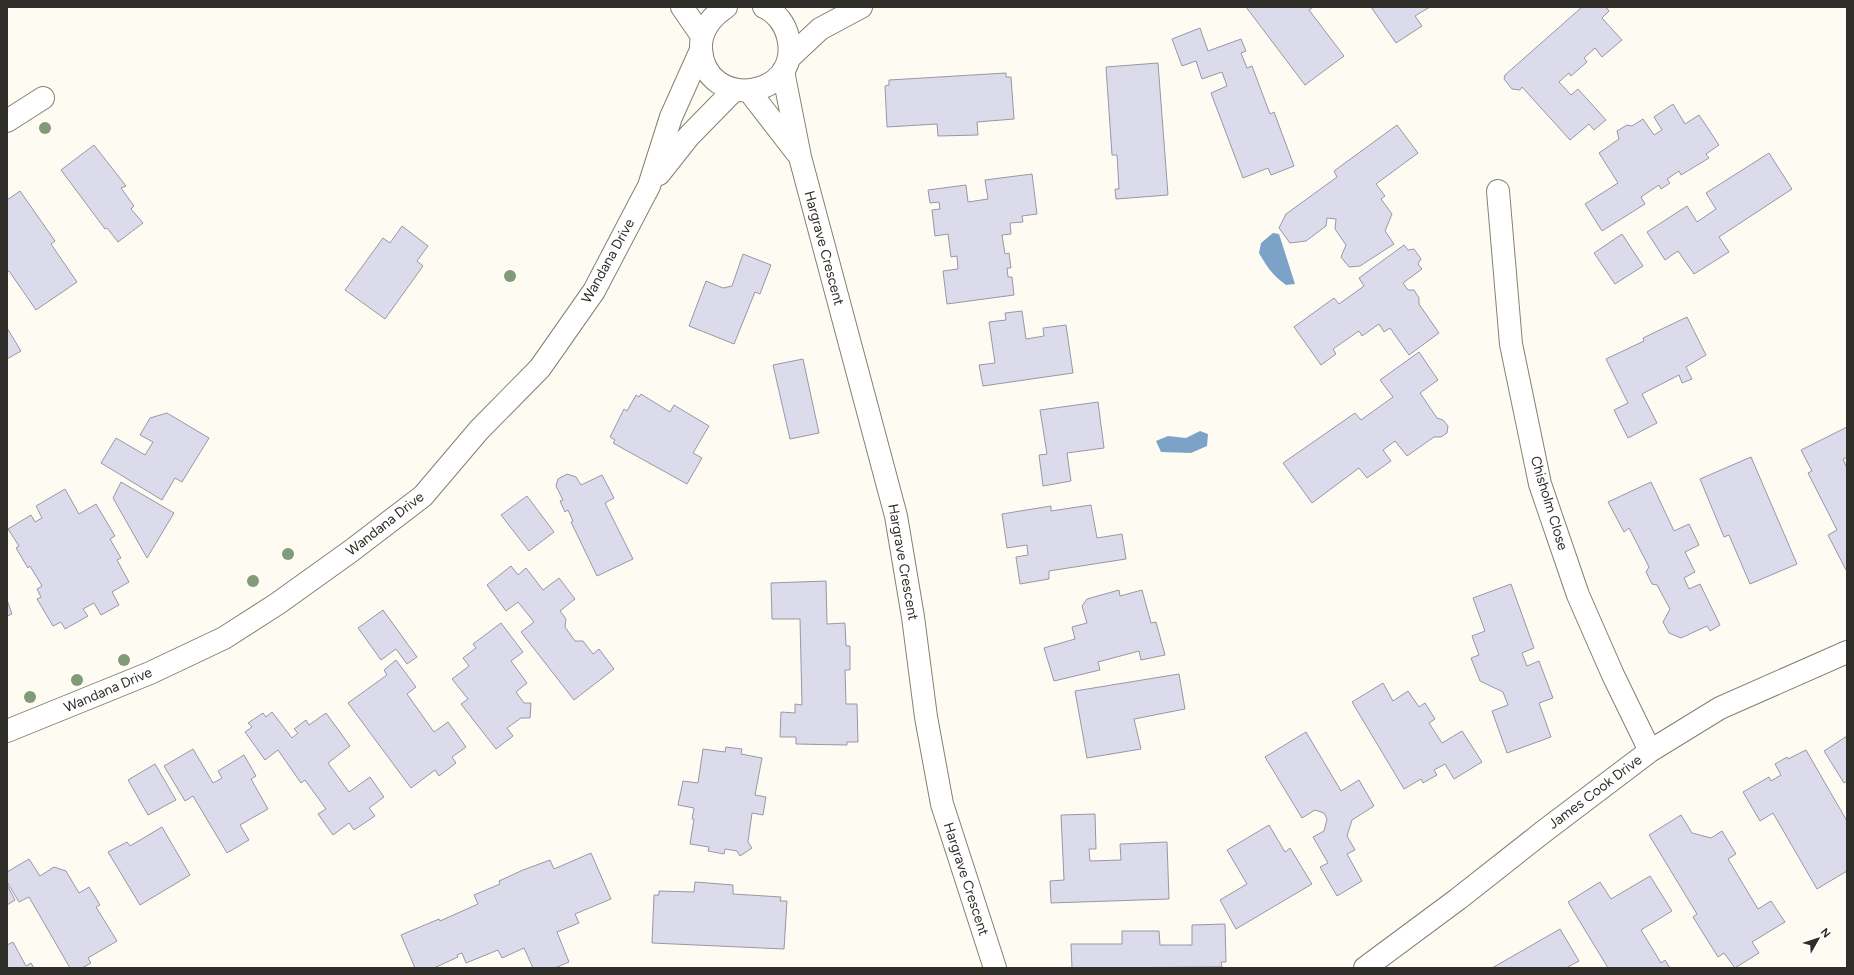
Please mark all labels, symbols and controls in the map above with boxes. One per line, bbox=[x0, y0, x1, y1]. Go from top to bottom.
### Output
street label: Hargrave Crescent bbox=[801, 189, 847, 307]
street label: Wandana Drive bbox=[578, 215, 638, 306]
street label: Chisholm Close bbox=[1527, 454, 1571, 552]
street label: Wandana Drive bbox=[343, 488, 428, 560]
street label: Hargrave Crescent bbox=[884, 502, 922, 622]
street label: Wandana Drive bbox=[61, 664, 155, 716]
street label: James Cook Drive bbox=[1545, 751, 1645, 833]
street label: Hargrave Crescent bbox=[940, 820, 992, 938]
north arrow bbox=[1798, 919, 1838, 959]
text: N bbox=[1818, 926, 1833, 940]

